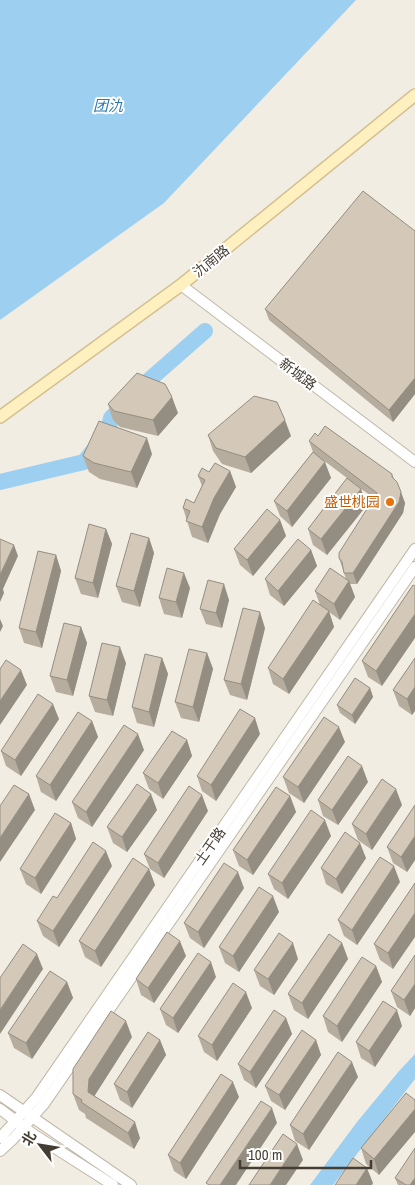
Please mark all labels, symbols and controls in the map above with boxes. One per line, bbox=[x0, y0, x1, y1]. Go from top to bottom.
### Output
water label: 团氿 bbox=[93, 95, 123, 116]
street label: 氿南路 bbox=[189, 241, 233, 281]
street label: 新城路 bbox=[276, 354, 320, 394]
place label: 盛世桃园 bbox=[324, 493, 380, 511]
marker: 盛世桃园 bbox=[384, 496, 396, 508]
street label: 土干路 bbox=[191, 824, 229, 868]
north arrow bbox=[15, 1120, 65, 1170]
text: 北 bbox=[18, 1128, 40, 1149]
scale bar bbox=[240, 1138, 371, 1170]
text: 100 m bbox=[248, 1144, 282, 1165]

